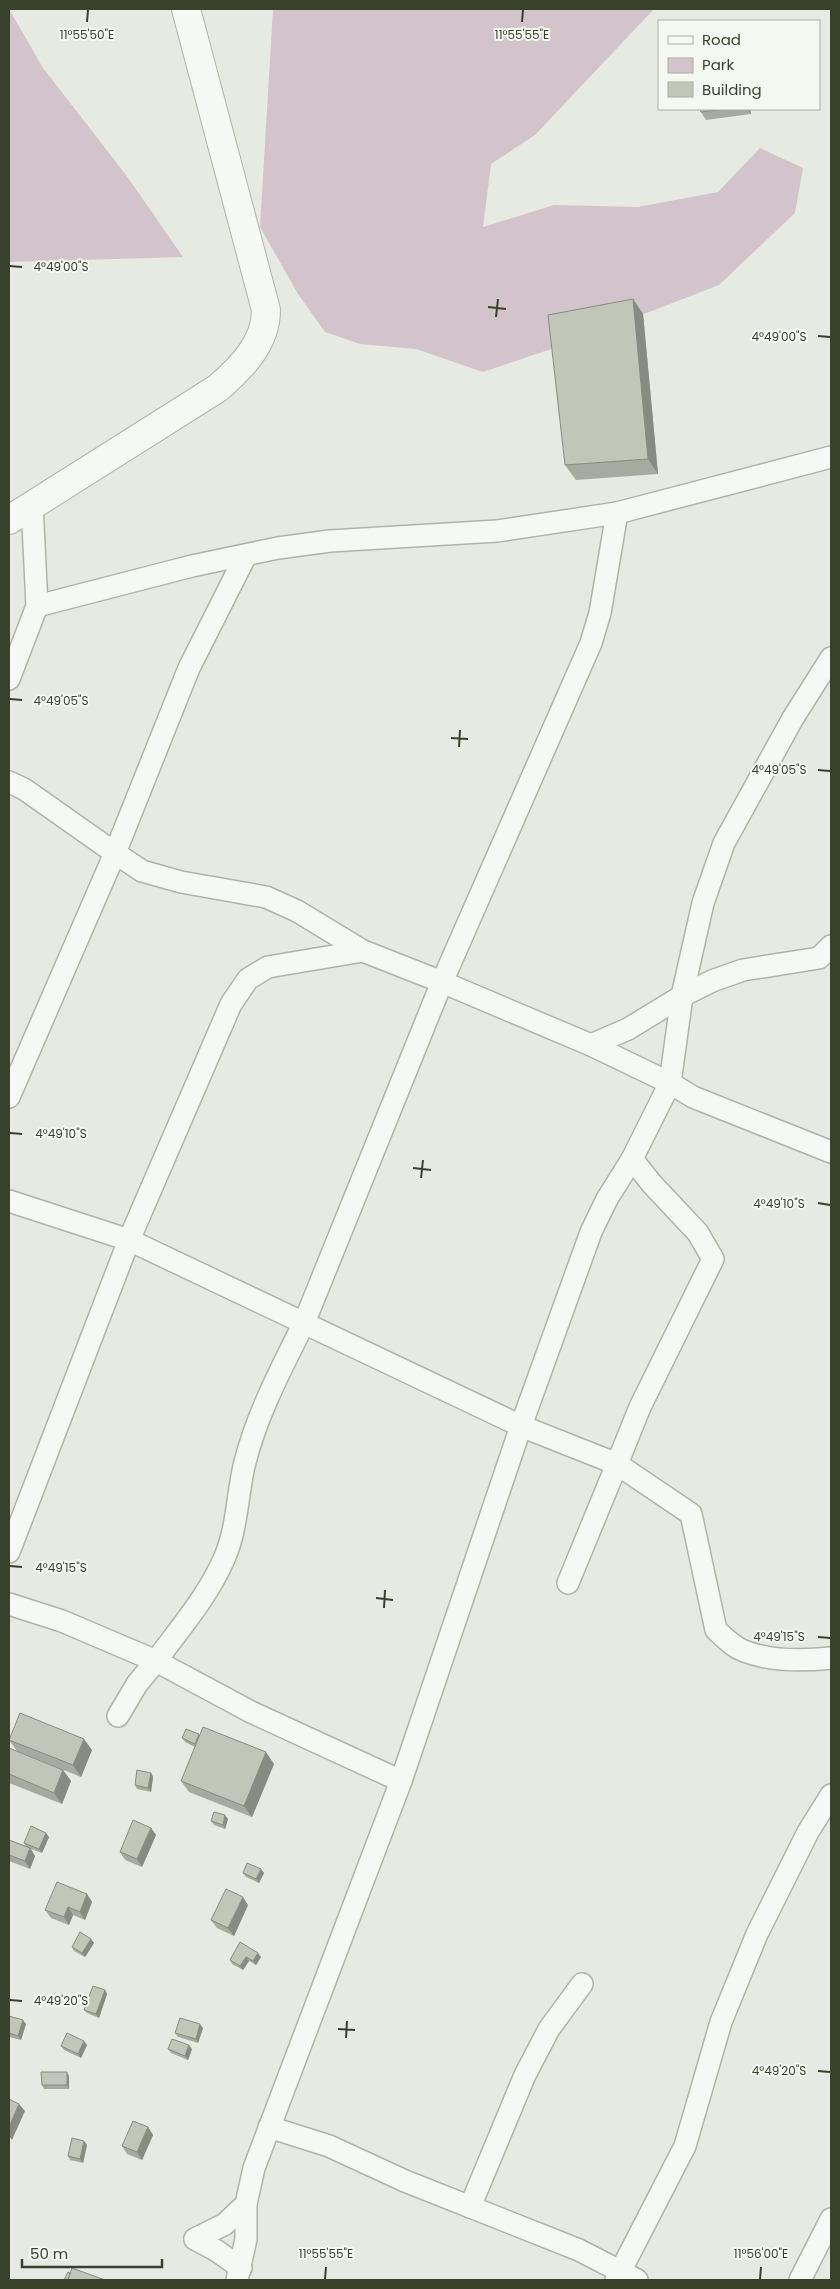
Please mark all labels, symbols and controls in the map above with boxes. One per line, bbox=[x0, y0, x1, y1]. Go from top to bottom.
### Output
legend bbox=[658, 20, 820, 110]
text: 11°55'50"E bbox=[60, 26, 114, 43]
text: 11°55'55"E bbox=[495, 26, 549, 43]
text: Road bbox=[702, 29, 741, 50]
text: Park bbox=[702, 54, 734, 75]
text: Building bbox=[702, 79, 762, 100]
text: 4°49'00"S bbox=[33, 258, 89, 275]
text: 4°49'00"S bbox=[751, 328, 807, 345]
text: 4°49'05"S bbox=[33, 692, 89, 709]
text: 4°49'05"S bbox=[751, 761, 807, 778]
text: 4°49'10"S bbox=[35, 1125, 87, 1142]
text: 4°49'10"S bbox=[753, 1195, 805, 1212]
text: 4°49'15"S bbox=[35, 1559, 87, 1576]
text: 4°49'15"S bbox=[753, 1628, 805, 1645]
text: 4°49'20"S bbox=[34, 1992, 88, 2009]
text: 4°49'20"S bbox=[752, 2062, 806, 2079]
scale bar bbox=[22, 2236, 162, 2268]
text: 50 m bbox=[30, 2243, 68, 2264]
text: 11°55'55"E bbox=[299, 2245, 353, 2262]
text: 11°56'00"E bbox=[734, 2245, 788, 2262]

